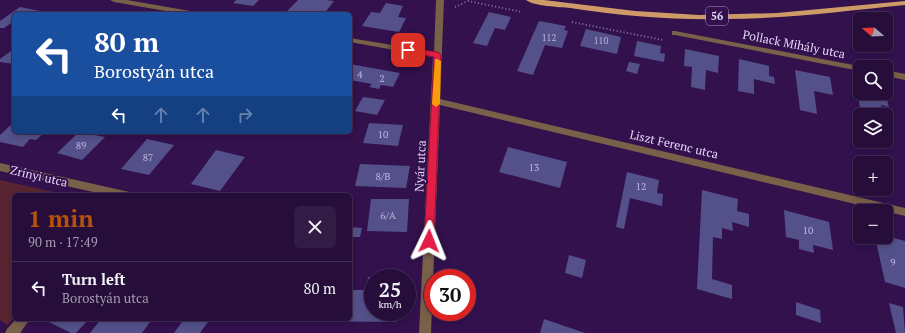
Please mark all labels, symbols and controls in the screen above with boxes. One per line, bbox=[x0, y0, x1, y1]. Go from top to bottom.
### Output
road number: 56 bbox=[706, 7, 728, 25]
north arrow bbox=[853, 12, 893, 52]
map controls bbox=[853, 12, 893, 244]
text: 80 m bbox=[94, 23, 159, 60]
street label: Pollack Mihály utca bbox=[741, 27, 847, 61]
icon: left bbox=[28, 28, 80, 80]
house number: 112 bbox=[542, 32, 556, 44]
pin bbox=[391, 33, 425, 67]
house number: 110 bbox=[594, 35, 608, 47]
icon: arrive bbox=[397, 39, 419, 61]
text: Borostyán utca bbox=[94, 59, 214, 83]
button: search bbox=[853, 60, 893, 100]
house number: 4 bbox=[357, 68, 363, 81]
house number: 2 bbox=[379, 72, 385, 85]
icon: left bbox=[108, 104, 130, 126]
icon: ahead bbox=[150, 104, 172, 126]
icon: ahead bbox=[192, 104, 214, 126]
icon: right bbox=[234, 104, 256, 126]
button: layers bbox=[853, 108, 893, 148]
street label: Liszt Ferenc utca bbox=[628, 127, 720, 161]
house number: 10 bbox=[378, 128, 388, 141]
house number: 89 bbox=[76, 139, 86, 152]
street label: Nyár utca bbox=[411, 140, 429, 192]
house number: 87 bbox=[143, 151, 153, 164]
button: + bbox=[853, 156, 893, 196]
house number: 13 bbox=[529, 161, 539, 174]
street label: Zrínyi utca bbox=[9, 162, 69, 190]
house number: 8/B bbox=[376, 170, 390, 183]
house number: 12 bbox=[636, 180, 646, 193]
text: 1 min bbox=[28, 202, 94, 234]
button: − bbox=[853, 204, 893, 244]
button: close bbox=[294, 206, 336, 248]
house number: 6/A bbox=[380, 209, 396, 222]
position arrow bbox=[408, 220, 450, 262]
house number: 10 bbox=[803, 224, 813, 237]
text: 90 m · 17:49 bbox=[28, 233, 98, 251]
house number: 9 bbox=[890, 256, 896, 269]
text: Turn left bbox=[62, 269, 126, 289]
speed limit sign: 30 bbox=[424, 269, 476, 321]
text: 25 bbox=[379, 276, 401, 303]
icon: left bbox=[28, 277, 50, 299]
text: 80 m bbox=[303, 278, 336, 298]
text: Borostyán utca bbox=[62, 289, 149, 307]
text: km/h bbox=[378, 298, 402, 311]

